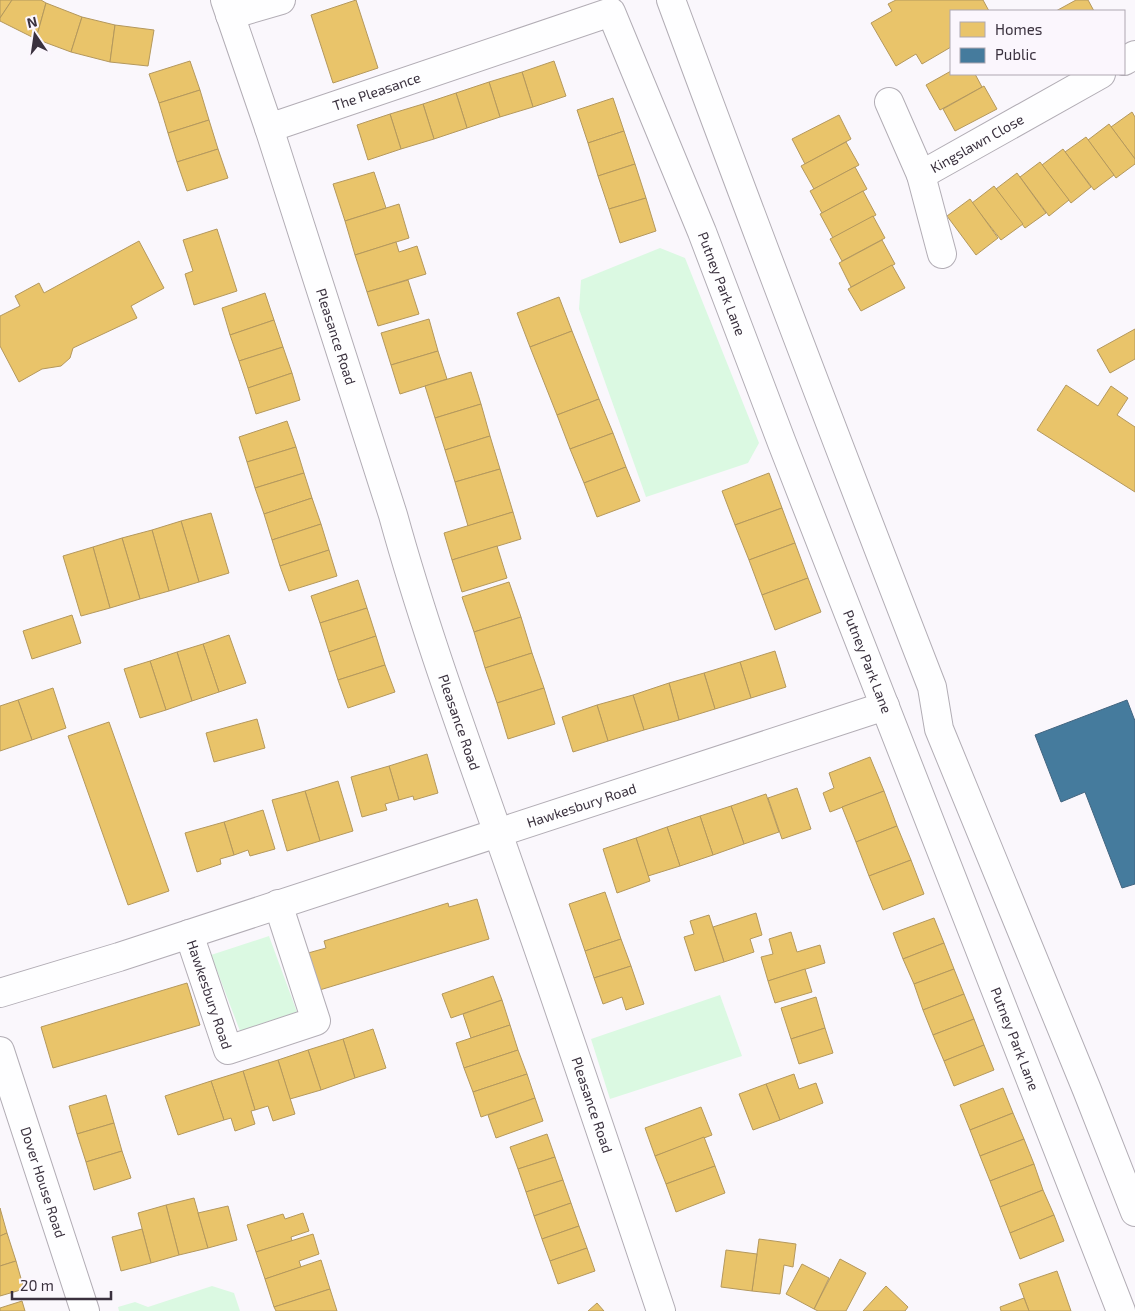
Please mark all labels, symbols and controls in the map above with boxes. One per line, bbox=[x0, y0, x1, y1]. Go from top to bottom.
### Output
north arrow bbox=[10, 10, 60, 60]
legend bbox=[950, 10, 1125, 75]
text: N bbox=[25, 12, 39, 31]
text: Homes bbox=[995, 20, 1042, 38]
text: Public bbox=[995, 45, 1036, 63]
street label: The Pleasance bbox=[330, 68, 423, 114]
street label: Kingslawn Close bbox=[927, 110, 1026, 176]
street label: Putney Park Lane bbox=[695, 229, 750, 338]
street label: Pleasance Road bbox=[313, 286, 360, 387]
street label: Putney Park Lane bbox=[840, 607, 896, 716]
street label: Pleasance Road bbox=[435, 672, 484, 772]
street label: Hawkesbury Road bbox=[524, 779, 638, 831]
street label: Hawkesbury Road bbox=[184, 938, 236, 1051]
street label: Putney Park Lane bbox=[987, 985, 1043, 1093]
street label: Pleasance Road bbox=[568, 1055, 617, 1155]
street label: Dover House Road bbox=[17, 1124, 69, 1240]
scale bar bbox=[12, 1268, 111, 1300]
text: 20 m bbox=[20, 1276, 54, 1294]

